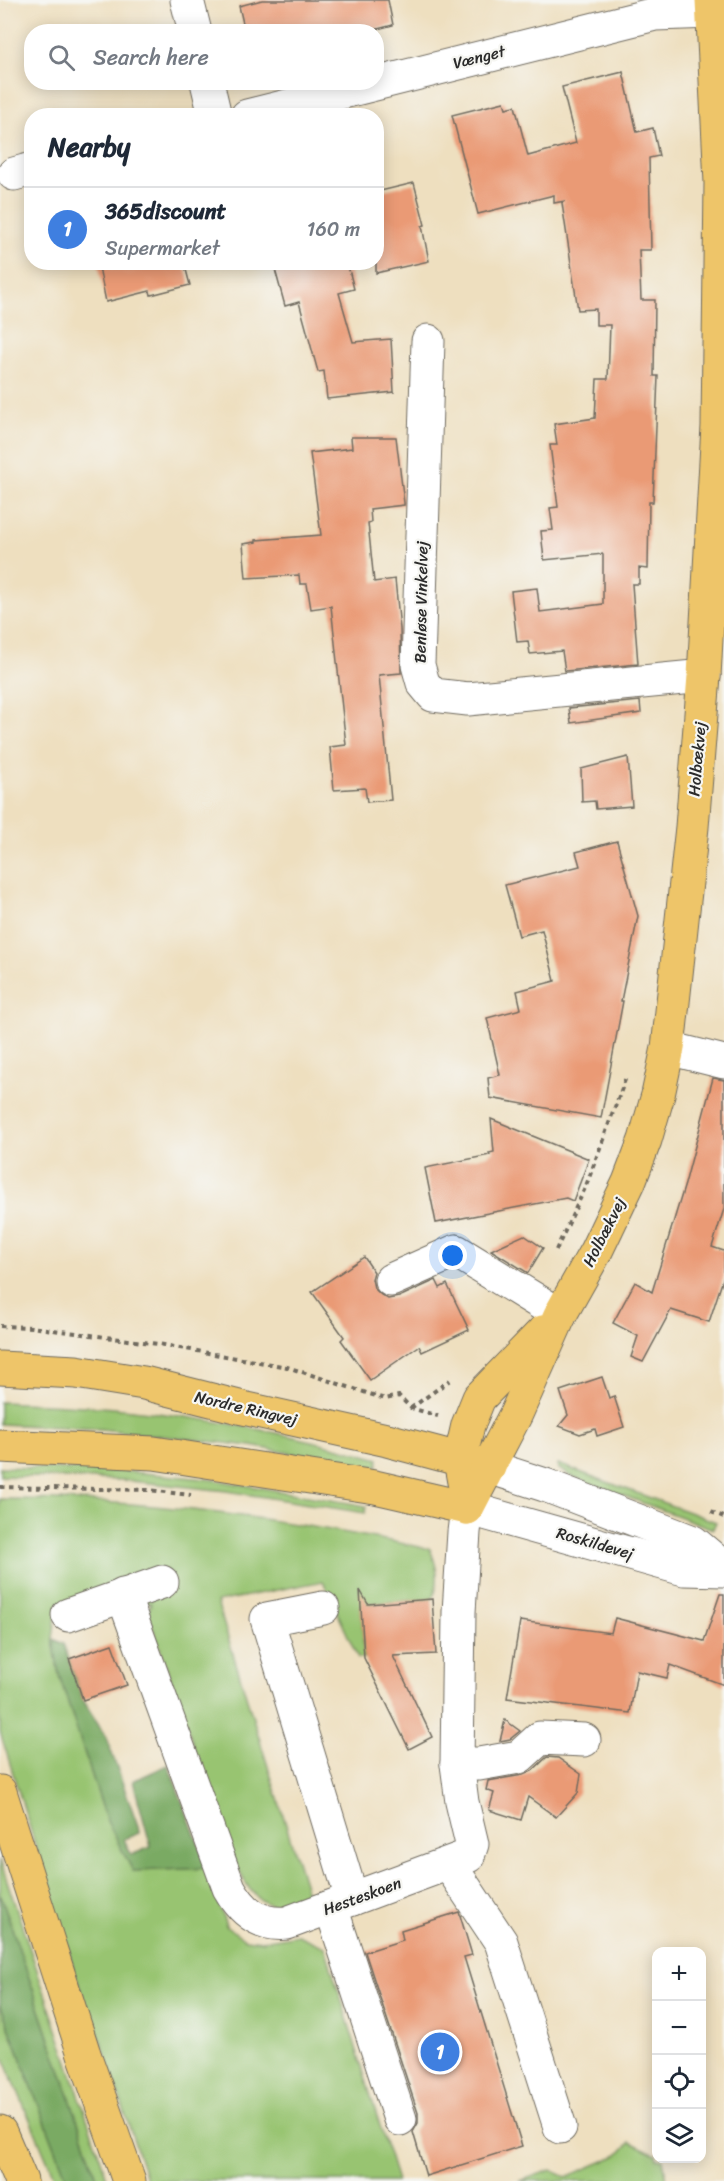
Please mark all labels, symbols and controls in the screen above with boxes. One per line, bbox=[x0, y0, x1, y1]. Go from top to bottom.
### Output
search box bbox=[24, 24, 384, 90]
street label: Vænget bbox=[450, 36, 509, 77]
text: Search here bbox=[93, 38, 209, 77]
icon: search bbox=[45, 41, 78, 74]
text: Nearby bbox=[48, 124, 130, 170]
text: 365discount bbox=[105, 192, 226, 231]
text: 1 bbox=[63, 212, 72, 247]
text: 160 m bbox=[307, 212, 360, 247]
text: Supermarket bbox=[105, 231, 220, 266]
street label: Benløse Vinkelvej bbox=[405, 540, 437, 663]
street label: Holbækvej bbox=[679, 720, 715, 798]
street label: Holbækvej bbox=[574, 1191, 634, 1272]
your location bbox=[438, 1241, 467, 1270]
street label: Nordre Ringvej bbox=[192, 1382, 301, 1434]
street label: Roskildevej bbox=[553, 1518, 638, 1568]
street label: Hesteskoen bbox=[319, 1868, 406, 1924]
map controls bbox=[652, 1947, 706, 2163]
button: + bbox=[652, 1947, 706, 2001]
button: − bbox=[652, 2001, 706, 2055]
pin: 1 bbox=[420, 2030, 460, 2074]
button: locate bbox=[652, 2055, 706, 2109]
button: layers bbox=[652, 2109, 706, 2163]

